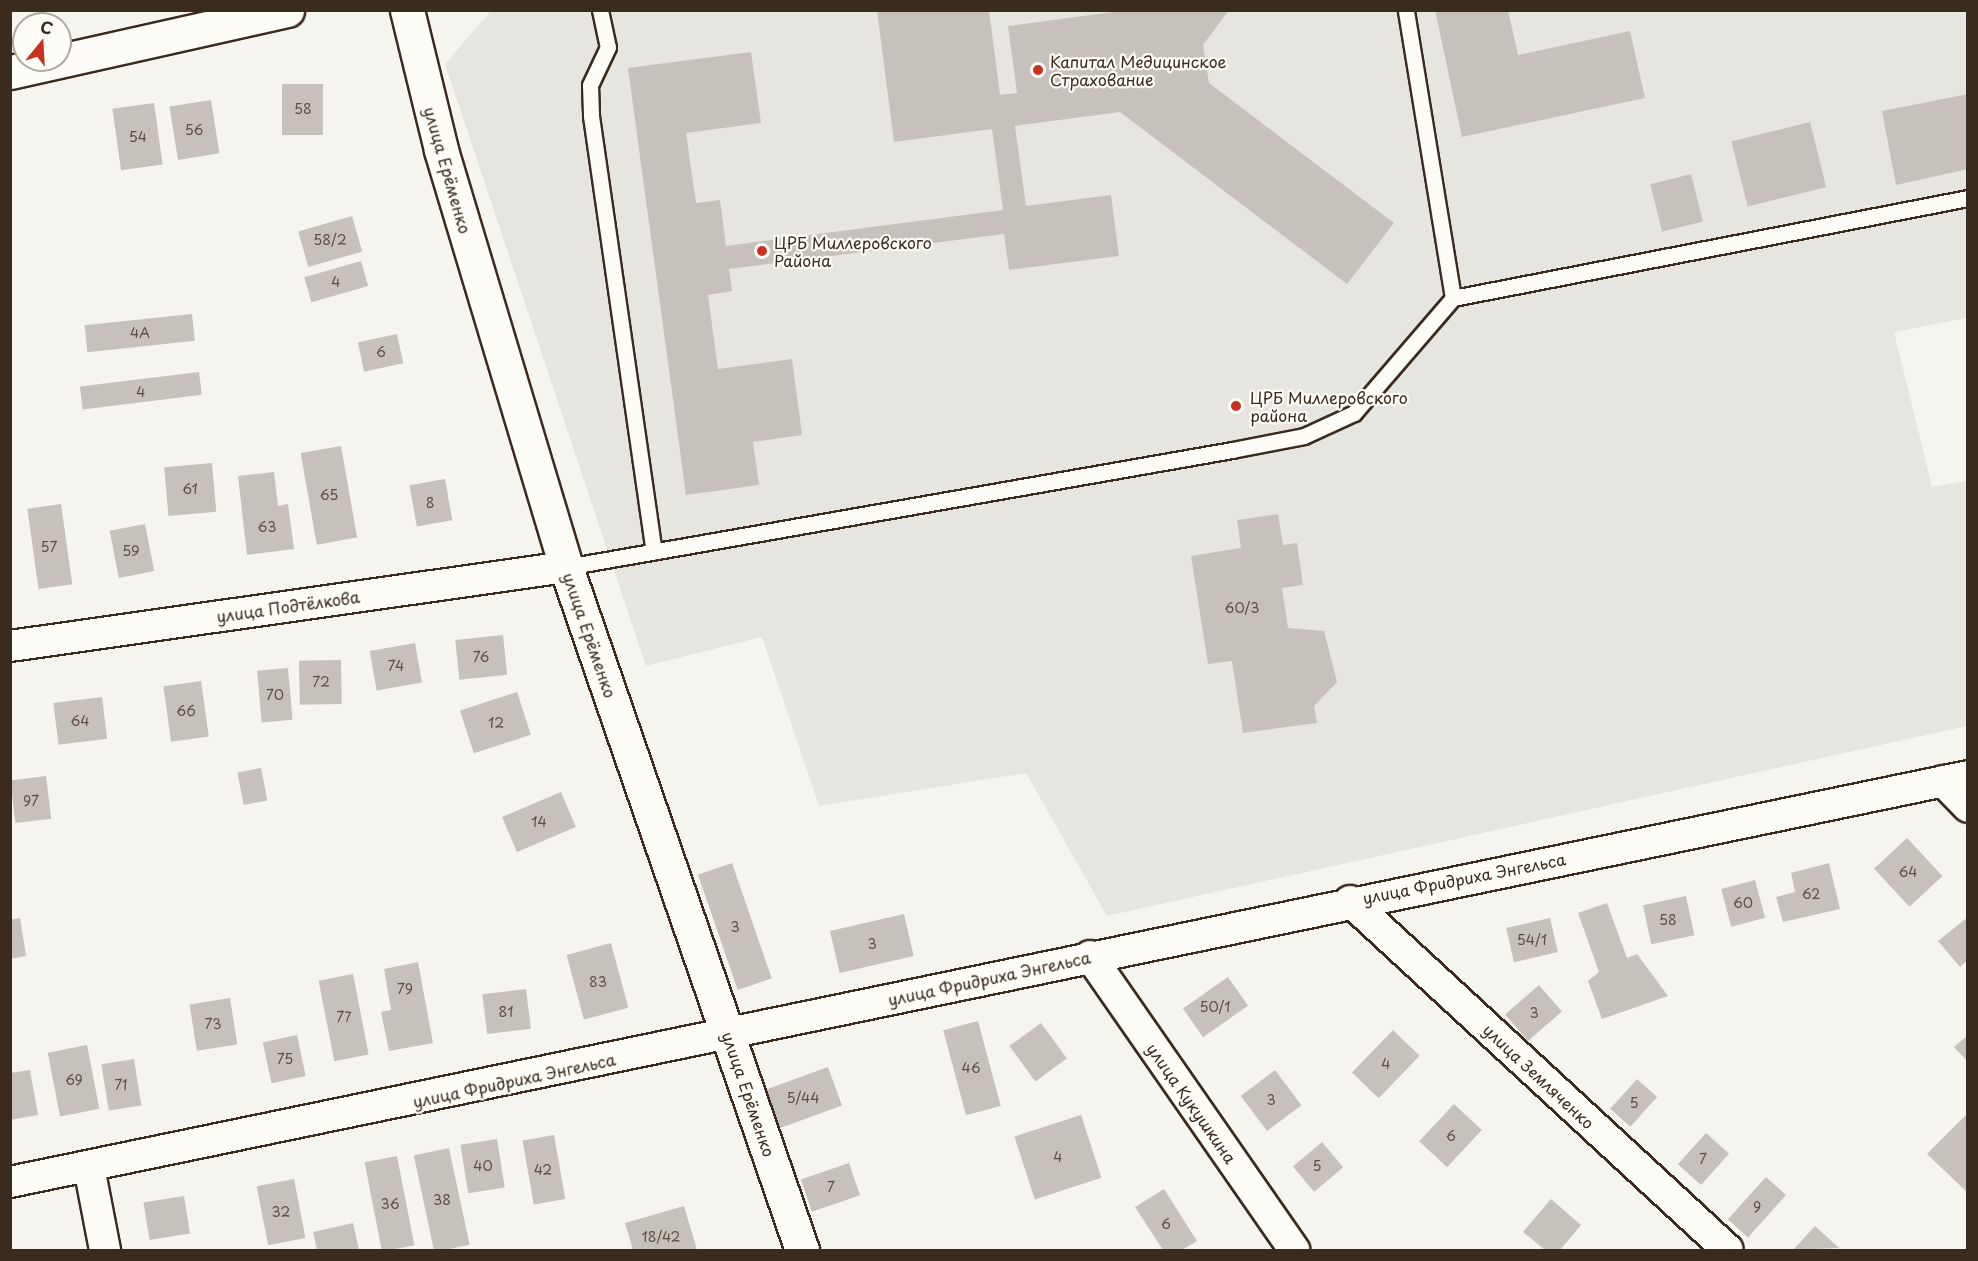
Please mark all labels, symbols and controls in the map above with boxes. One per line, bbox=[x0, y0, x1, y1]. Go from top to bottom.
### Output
north arrow bbox=[12, 12, 72, 72]
text: С bbox=[38, 14, 56, 40]
place label: Капитал Медицинское Страхование bbox=[1050, 51, 1226, 89]
marker: Капитал Медицинское Страхование bbox=[1031, 63, 1045, 77]
house number: 58 bbox=[294, 101, 312, 117]
street label: улица Ерёменко bbox=[421, 104, 475, 236]
house number: 56 bbox=[185, 122, 203, 138]
house number: 54 bbox=[129, 129, 147, 145]
house number: 58/2 bbox=[313, 232, 347, 248]
place label: ЦРБ Миллеровского Района bbox=[774, 232, 932, 270]
marker: ЦРБ Миллеровского Района bbox=[755, 244, 769, 258]
house number: 4 bbox=[331, 274, 341, 290]
house number: 4А bbox=[130, 325, 150, 341]
house number: 6 bbox=[376, 344, 386, 360]
house number: 4 bbox=[136, 384, 146, 400]
place label: ЦРБ Миллеровского района bbox=[1250, 387, 1408, 425]
marker: ЦРБ Миллеровского района bbox=[1227, 397, 1245, 415]
house number: 61 bbox=[182, 481, 198, 497]
house number: 65 bbox=[320, 487, 338, 503]
house number: 8 bbox=[426, 495, 434, 511]
house number: 63 bbox=[258, 519, 276, 535]
house number: 57 bbox=[41, 539, 57, 555]
house number: 59 bbox=[122, 543, 140, 559]
street label: улица Ерёменко bbox=[560, 570, 620, 700]
street label: улица Подтёлкова bbox=[215, 586, 361, 626]
house number: 60/3 bbox=[1225, 600, 1259, 616]
house number: 76 bbox=[473, 649, 489, 665]
house number: 74 bbox=[388, 658, 404, 674]
house number: 72 bbox=[312, 674, 330, 690]
house number: 70 bbox=[266, 687, 284, 703]
house number: 66 bbox=[176, 703, 196, 719]
house number: 64 bbox=[70, 713, 90, 729]
house number: 12 bbox=[488, 715, 504, 731]
house number: 97 bbox=[23, 793, 39, 809]
house number: 14 bbox=[531, 814, 547, 830]
street label: улица Фридриха Энгельса bbox=[1360, 849, 1568, 907]
house number: 64 bbox=[1898, 864, 1918, 880]
house number: 62 bbox=[1802, 886, 1820, 902]
house number: 60 bbox=[1733, 895, 1753, 911]
house number: 58 bbox=[1659, 912, 1677, 928]
house number: 3 bbox=[730, 919, 740, 935]
house number: 54/1 bbox=[1517, 932, 1547, 948]
house number: 3 bbox=[867, 936, 877, 952]
street label: улица Фридриха Энгельса bbox=[885, 947, 1093, 1009]
house number: 83 bbox=[589, 974, 607, 990]
house number: 79 bbox=[397, 981, 413, 997]
house number: 50/1 bbox=[1199, 999, 1231, 1015]
house number: 81 bbox=[499, 1004, 513, 1020]
house number: 3 bbox=[1529, 1005, 1539, 1021]
house number: 77 bbox=[336, 1009, 352, 1025]
house number: 73 bbox=[205, 1016, 221, 1032]
street label: улица Земляченко bbox=[1479, 1019, 1599, 1133]
street label: улица Ерёменко bbox=[719, 1029, 779, 1159]
street label: улица Кукушкина bbox=[1143, 1039, 1241, 1167]
street label: улица Фридриха Энгельса bbox=[410, 1049, 618, 1111]
house number: 75 bbox=[277, 1051, 293, 1067]
house number: 4 bbox=[1381, 1056, 1391, 1072]
house number: 46 bbox=[961, 1060, 981, 1076]
house number: 69 bbox=[65, 1072, 83, 1088]
house number: 71 bbox=[114, 1077, 128, 1093]
house number: 5/44 bbox=[787, 1090, 819, 1106]
house number: 3 bbox=[1266, 1092, 1276, 1108]
house number: 5 bbox=[1629, 1095, 1639, 1111]
house number: 6 bbox=[1446, 1128, 1456, 1144]
house number: 4 bbox=[1053, 1149, 1063, 1165]
house number: 7 bbox=[1699, 1151, 1707, 1167]
house number: 40 bbox=[473, 1158, 493, 1174]
house number: 5 bbox=[1312, 1158, 1322, 1174]
house number: 42 bbox=[534, 1162, 552, 1178]
house number: 7 bbox=[827, 1179, 835, 1195]
house number: 38 bbox=[433, 1192, 451, 1208]
house number: 36 bbox=[380, 1196, 400, 1212]
house number: 9 bbox=[1753, 1199, 1761, 1215]
house number: 32 bbox=[272, 1204, 290, 1220]
house number: 6 bbox=[1161, 1216, 1171, 1232]
house number: 18/42 bbox=[642, 1229, 680, 1245]

